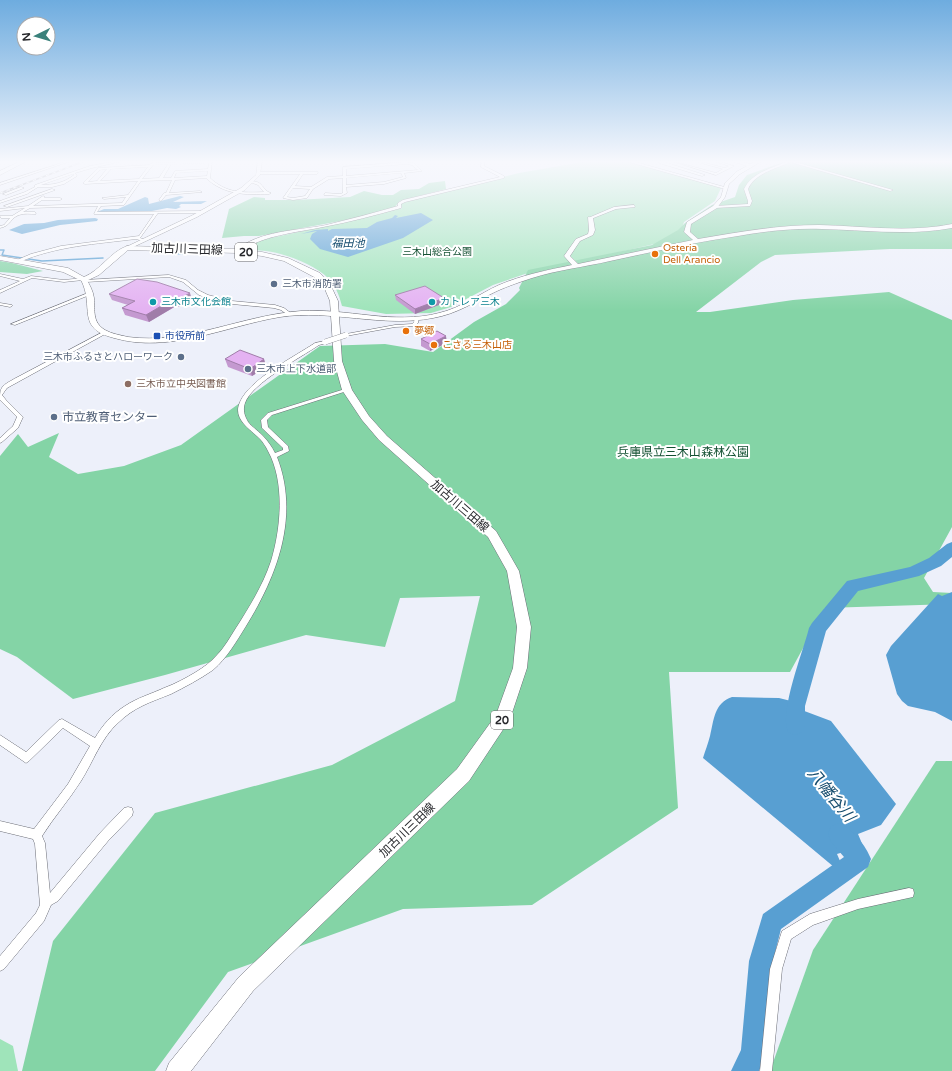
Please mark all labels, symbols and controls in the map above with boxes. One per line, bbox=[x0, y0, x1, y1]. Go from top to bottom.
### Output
north arrow bbox=[16, 16, 56, 56]
text: N bbox=[20, 32, 33, 42]
water label: 福田池 bbox=[332, 237, 365, 250]
street label: 加古川三田線 bbox=[151, 241, 223, 257]
place label: Osteria Dell Arancio bbox=[663, 242, 720, 266]
road number: 20 bbox=[235, 243, 257, 261]
park label: 三木山総合公園 bbox=[402, 246, 472, 258]
marker: Osteria Dell Arancio bbox=[650, 249, 660, 259]
place label: 三木市消防署 bbox=[282, 278, 342, 290]
marker: 三木市消防署 bbox=[269, 279, 279, 289]
place label: 三木市文化会館 bbox=[161, 296, 231, 308]
place label: カトレア三木 bbox=[440, 296, 500, 308]
marker: 三木市文化会館 bbox=[148, 297, 158, 307]
marker: カトレア三木 bbox=[427, 297, 437, 307]
place label: 夢郷 bbox=[414, 325, 434, 337]
marker: 夢郷 bbox=[401, 326, 411, 336]
place label: 市役所前 bbox=[165, 330, 205, 342]
marker: 市役所前 bbox=[152, 331, 162, 341]
place label: こさる三木山店 bbox=[442, 339, 512, 351]
marker: こさる三木山店 bbox=[429, 340, 439, 350]
place label: 三木市ふるさとハローワーク bbox=[43, 351, 173, 363]
marker: 三木市ふるさとハローワーク bbox=[176, 352, 186, 362]
place label: 三木市上下水道部 bbox=[256, 363, 336, 375]
marker: 三木市上下水道部 bbox=[243, 364, 253, 374]
place label: 三木市立中央図書館 bbox=[136, 378, 226, 390]
marker: 三木市立中央図書館 bbox=[123, 379, 133, 389]
place label: 市立教育センター bbox=[62, 410, 158, 424]
marker: 市立教育センター bbox=[49, 412, 59, 422]
park label: 兵庫県立三木山森林公園 bbox=[617, 445, 749, 459]
street label: 加古川三田線 bbox=[428, 477, 492, 535]
road number: 20 bbox=[491, 711, 513, 729]
water label: 八幡谷川 bbox=[803, 764, 860, 828]
street label: 加古川三田線 bbox=[376, 800, 438, 860]

